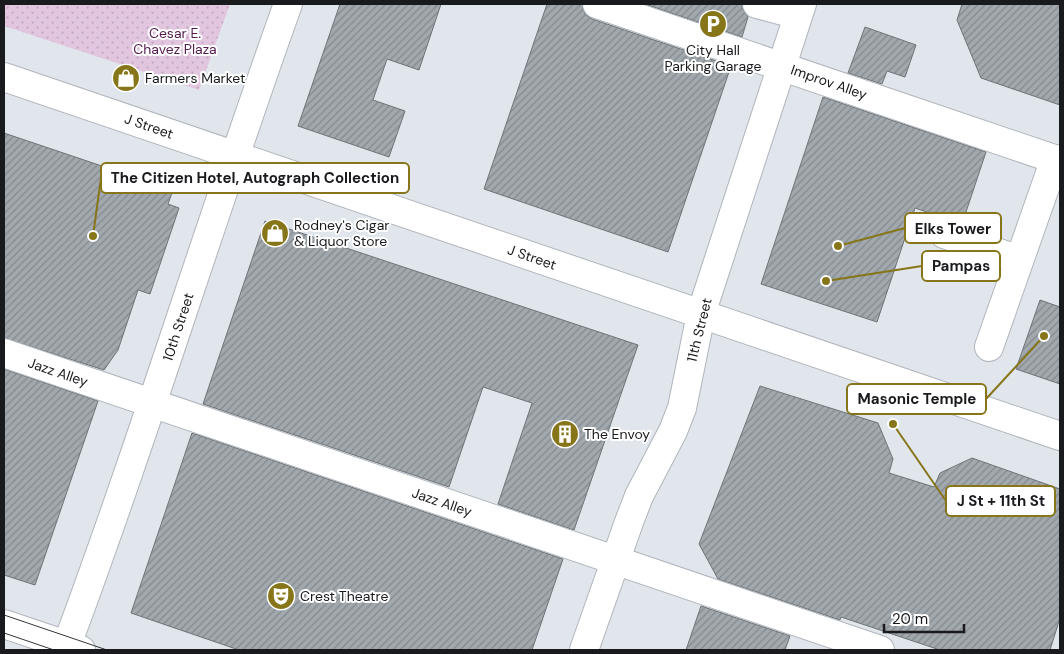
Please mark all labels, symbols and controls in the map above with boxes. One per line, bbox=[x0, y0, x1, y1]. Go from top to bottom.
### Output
parking icon: City Hall Parking Garage bbox=[698, 9, 728, 39]
park label: Cesar E. Chavez Plaza bbox=[133, 24, 217, 58]
place label: City Hall Parking Garage bbox=[664, 41, 762, 75]
street label: Improv Alley bbox=[788, 61, 870, 104]
shop icon: Farmers Market bbox=[111, 63, 141, 93]
place label: Farmers Market bbox=[145, 69, 246, 87]
street label: J Street bbox=[122, 109, 176, 143]
callout: The Citizen Hotel, Autograph Collection bbox=[101, 163, 409, 193]
text: The Citizen Hotel, Autograph Collection bbox=[111, 168, 399, 188]
callout: Elks Tower bbox=[905, 213, 1001, 243]
place label: Rodney's Cigar & Liquor Store bbox=[294, 216, 389, 250]
shop icon: Rodney's Cigar & Liquor Store bbox=[260, 218, 290, 248]
text: Elks Tower bbox=[915, 219, 991, 239]
street label: J Street bbox=[505, 240, 559, 274]
callout: Pampas bbox=[922, 251, 1000, 281]
text: Pampas bbox=[932, 256, 990, 276]
street label: 10th Street bbox=[158, 291, 198, 363]
street label: 11th Street bbox=[682, 296, 716, 364]
street label: Jazz Alley bbox=[26, 353, 91, 391]
callout: Masonic Temple bbox=[847, 384, 986, 414]
text: Masonic Temple bbox=[858, 389, 976, 409]
building icon: The Envoy bbox=[550, 419, 580, 449]
place label: The Envoy bbox=[584, 425, 650, 443]
street label: Jazz Alley bbox=[410, 483, 475, 521]
callout: J St + 11th St bbox=[946, 486, 1055, 516]
text: J St + 11th St bbox=[957, 491, 1045, 511]
theatre icon: Crest Theatre bbox=[266, 581, 296, 611]
place label: Crest Theatre bbox=[300, 587, 389, 605]
scale bar bbox=[884, 602, 964, 634]
text: 20 m bbox=[892, 609, 928, 629]

